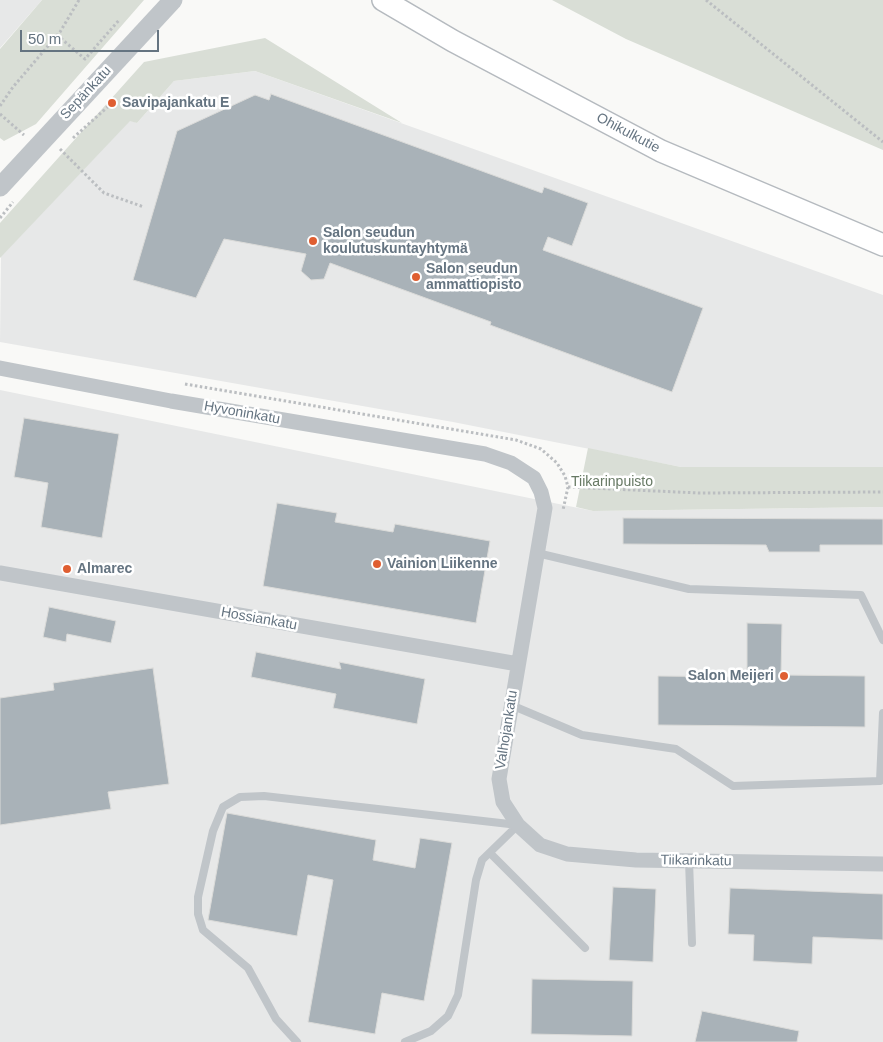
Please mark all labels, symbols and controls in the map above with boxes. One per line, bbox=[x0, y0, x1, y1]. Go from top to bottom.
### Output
scale bar bbox=[22, 20, 161, 52]
text: 50 m bbox=[28, 30, 61, 47]
street label: Sepänkatu bbox=[57, 63, 115, 123]
place label: Savipajankatu E bbox=[122, 95, 229, 111]
marker: Savipajankatu E bbox=[106, 97, 118, 109]
street label: Ohikulkutie bbox=[593, 109, 663, 157]
place label: Salon seudun koulutuskuntayhtymä bbox=[323, 225, 468, 258]
marker: Salon seudun koulutuskuntayhtymä bbox=[307, 235, 319, 247]
place label: Salon seudun ammattiopisto bbox=[426, 261, 522, 294]
marker: Salon seudun ammattiopisto bbox=[410, 271, 422, 283]
street label: Hyvoninkatu bbox=[203, 398, 281, 428]
park label: Tiikarinpuisto bbox=[571, 474, 653, 490]
place label: Vainion Liikenne bbox=[387, 556, 497, 572]
marker: Vainion Liikenne bbox=[371, 558, 383, 570]
place label: Almarec bbox=[77, 561, 132, 577]
marker: Almarec bbox=[61, 563, 73, 575]
street label: Hossiankatu bbox=[220, 604, 298, 634]
place label: Salon Meijeri bbox=[688, 668, 774, 684]
marker: Salon Meijeri bbox=[778, 670, 790, 682]
street label: Valhojankatu bbox=[492, 689, 522, 771]
street label: Tiikarinkatu bbox=[660, 852, 732, 870]

